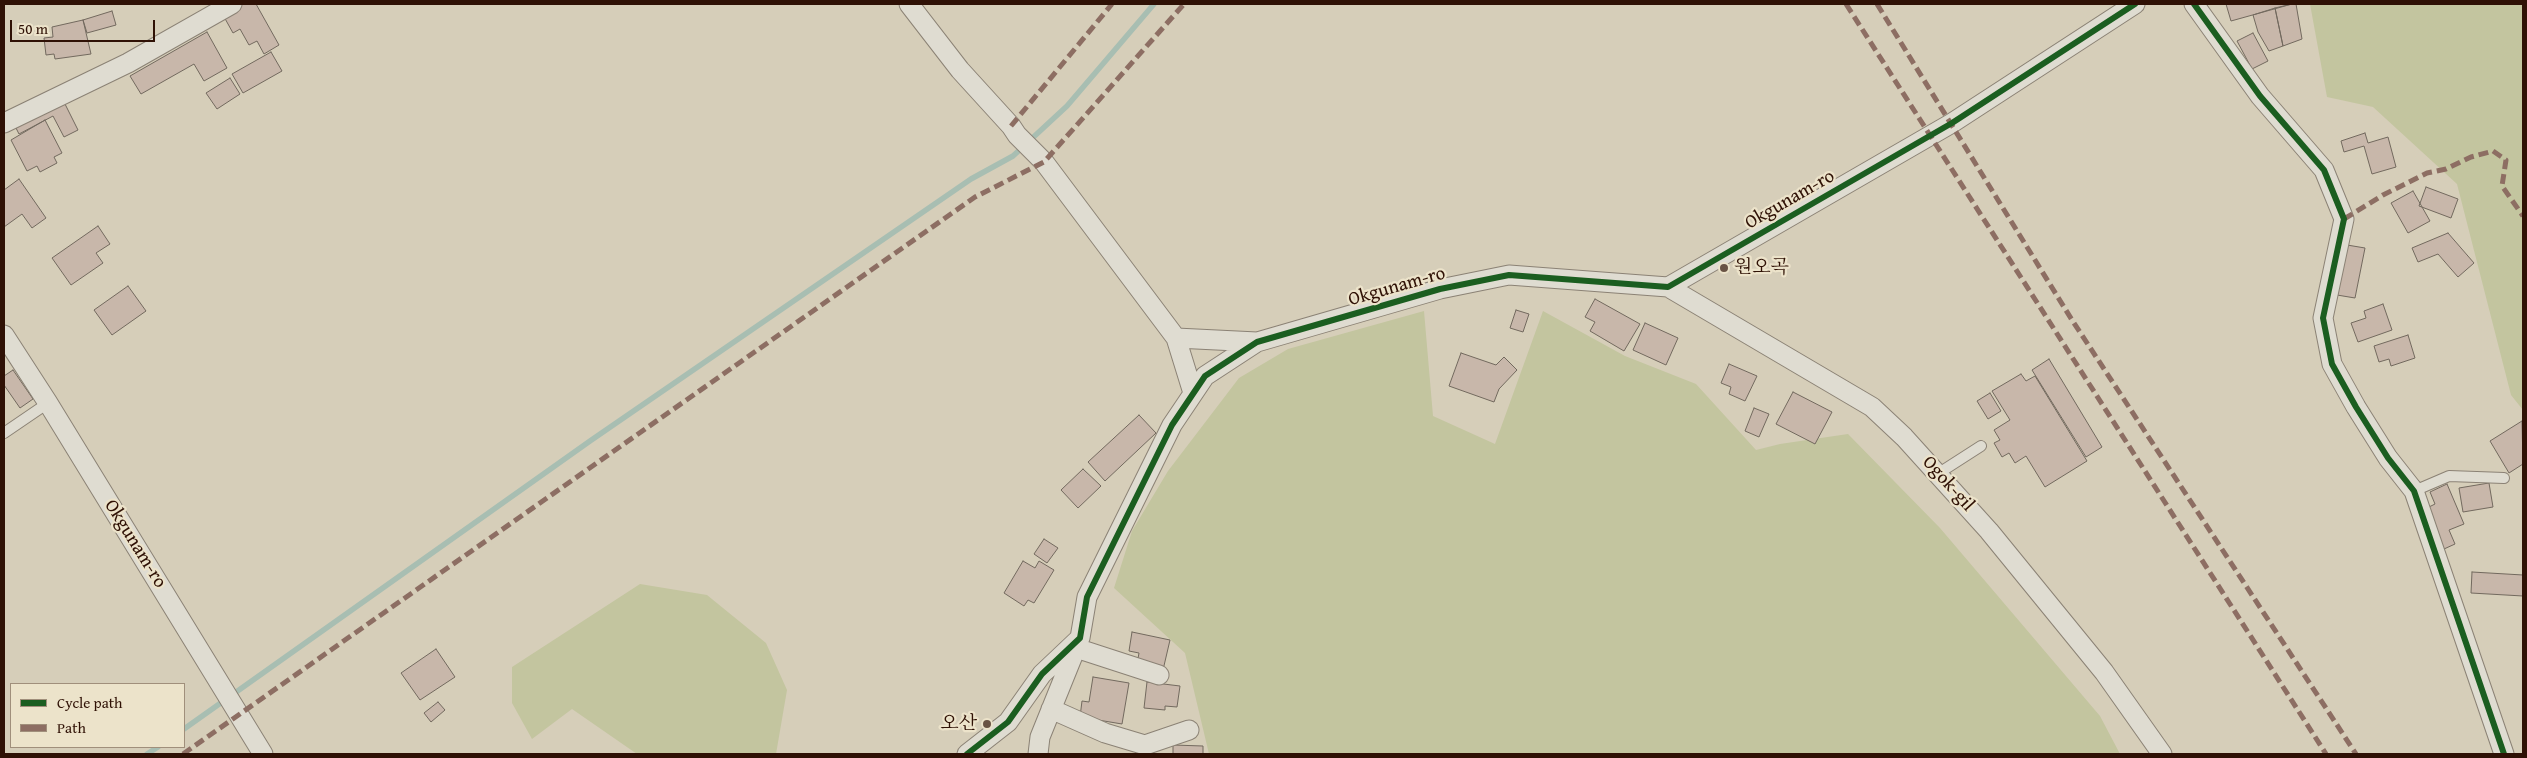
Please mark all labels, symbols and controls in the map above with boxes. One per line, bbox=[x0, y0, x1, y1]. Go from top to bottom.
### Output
scale bar bbox=[12, 10, 158, 42]
text: 50 m bbox=[18, 18, 48, 39]
street label: Okgunam-ro bbox=[1741, 165, 1839, 235]
place label: 원오곡 bbox=[1734, 257, 1789, 279]
street label: Okgunam-ro bbox=[1346, 262, 1448, 312]
marker: 원오곡 bbox=[1718, 262, 1730, 274]
street label: Ogok-gil bbox=[1917, 451, 1979, 517]
street label: Okgunam-ro bbox=[99, 496, 171, 592]
legend bbox=[10, 683, 185, 748]
text: Cycle path bbox=[57, 692, 123, 713]
place label: 오산 bbox=[940, 713, 977, 735]
text: Path bbox=[57, 717, 86, 738]
marker: 오산 bbox=[981, 718, 993, 730]

